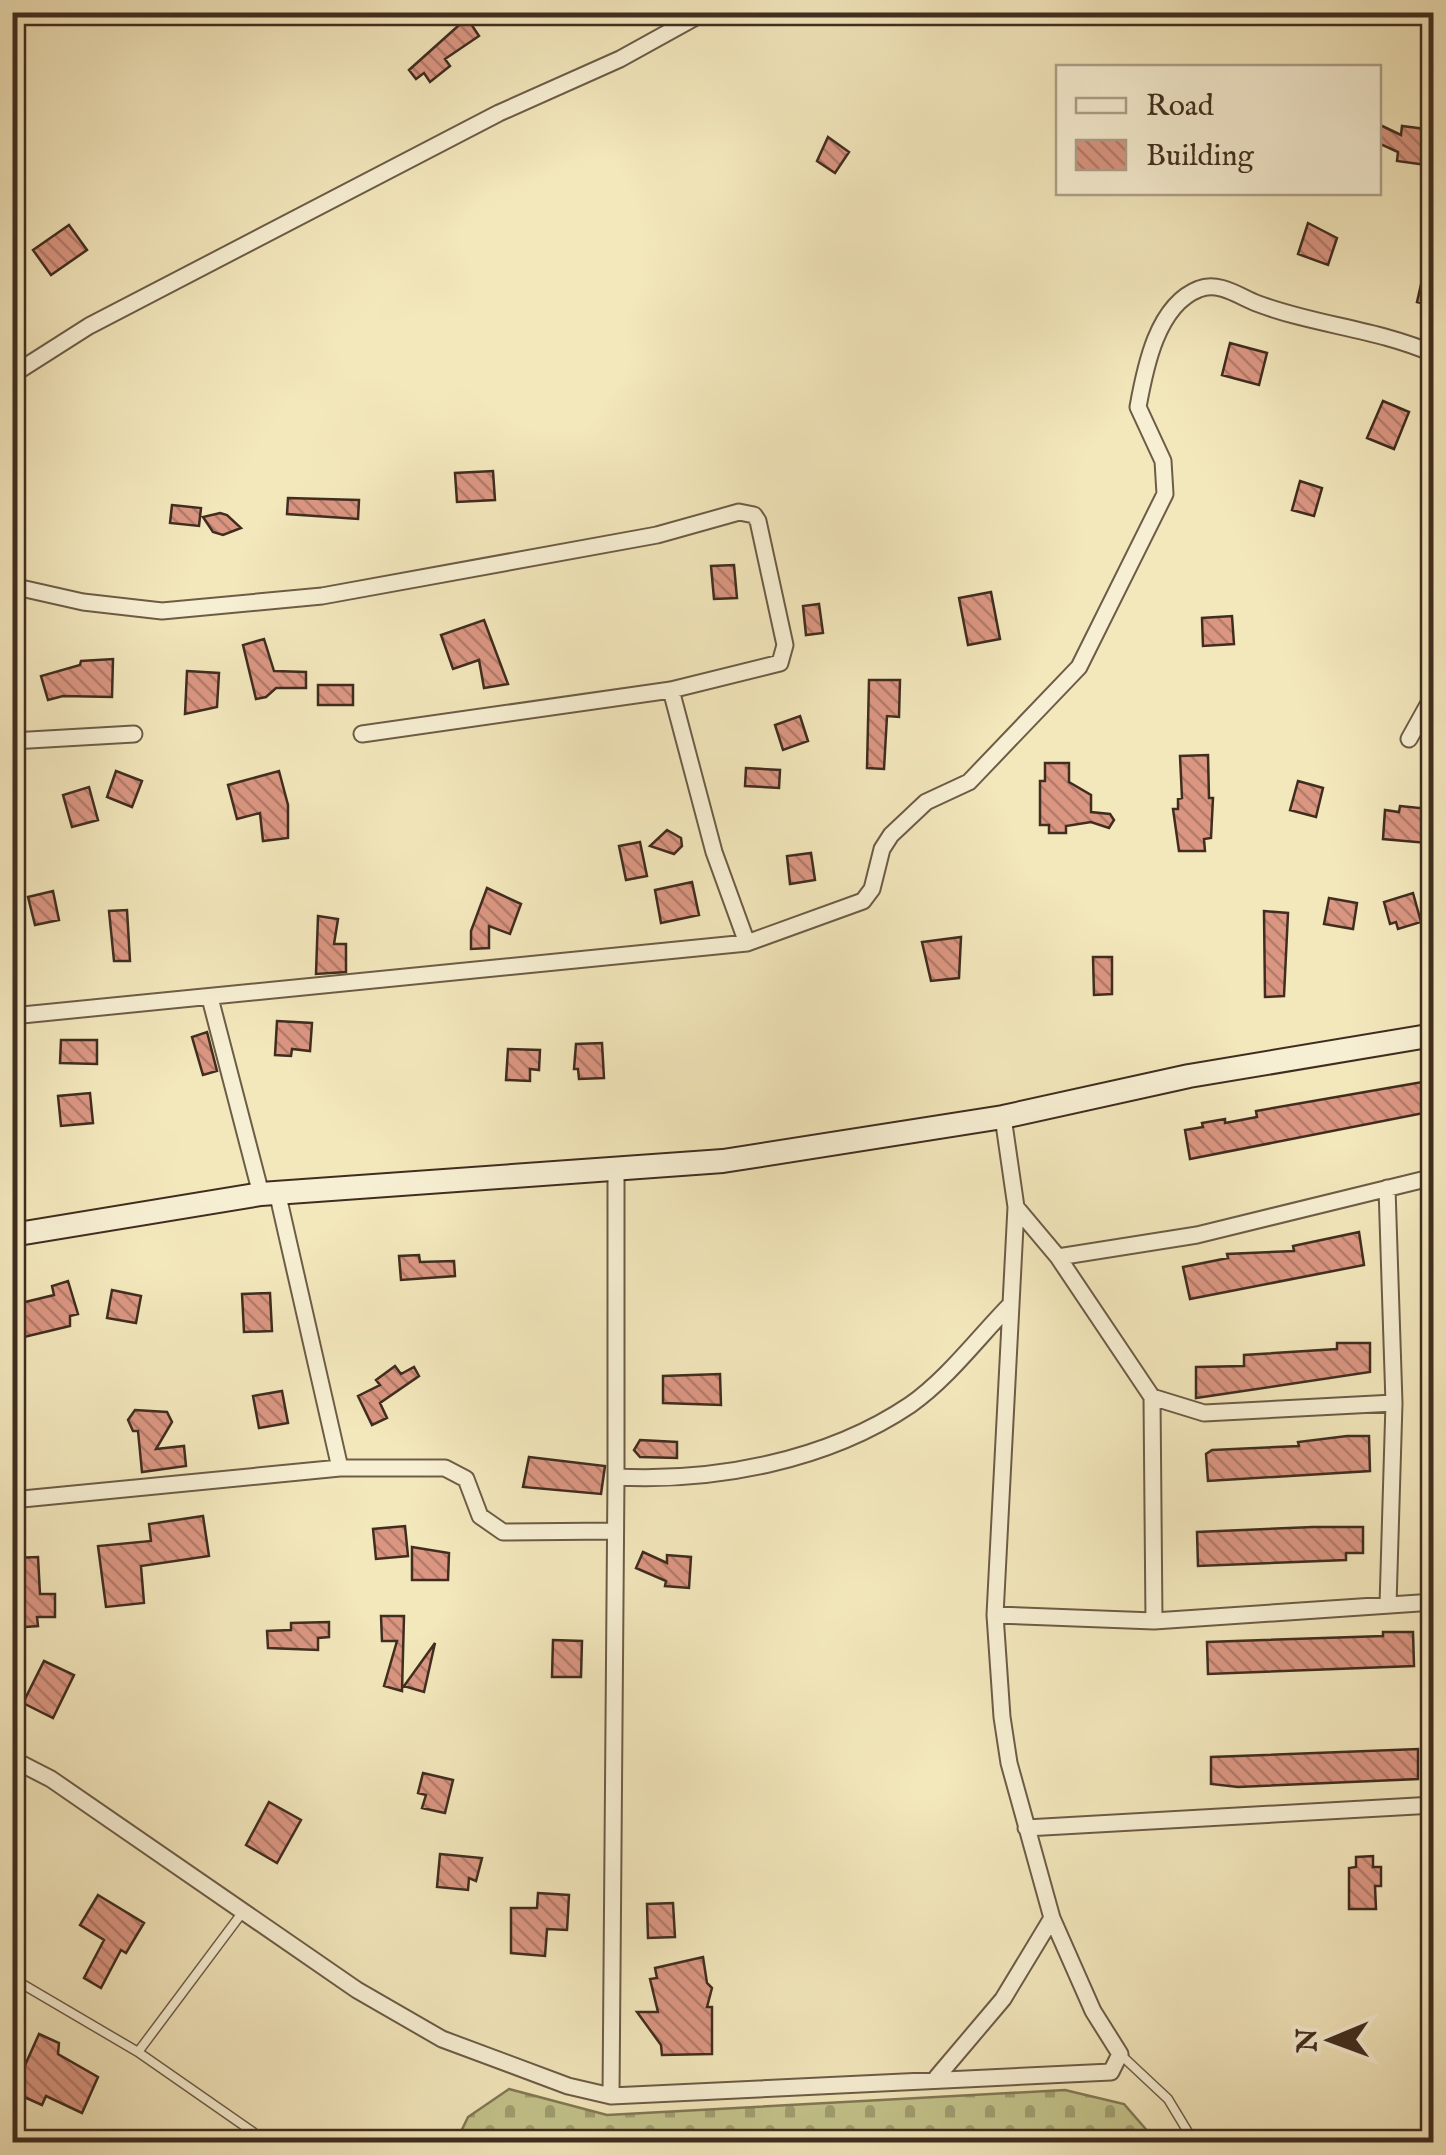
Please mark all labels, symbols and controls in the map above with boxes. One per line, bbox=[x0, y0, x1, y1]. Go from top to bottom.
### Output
legend bbox=[1056, 65, 1381, 195]
text: Road bbox=[1146, 88, 1215, 126]
text: Building bbox=[1146, 138, 1255, 176]
north arrow bbox=[1281, 1990, 1381, 2090]
text: N bbox=[1291, 2028, 1326, 2054]

